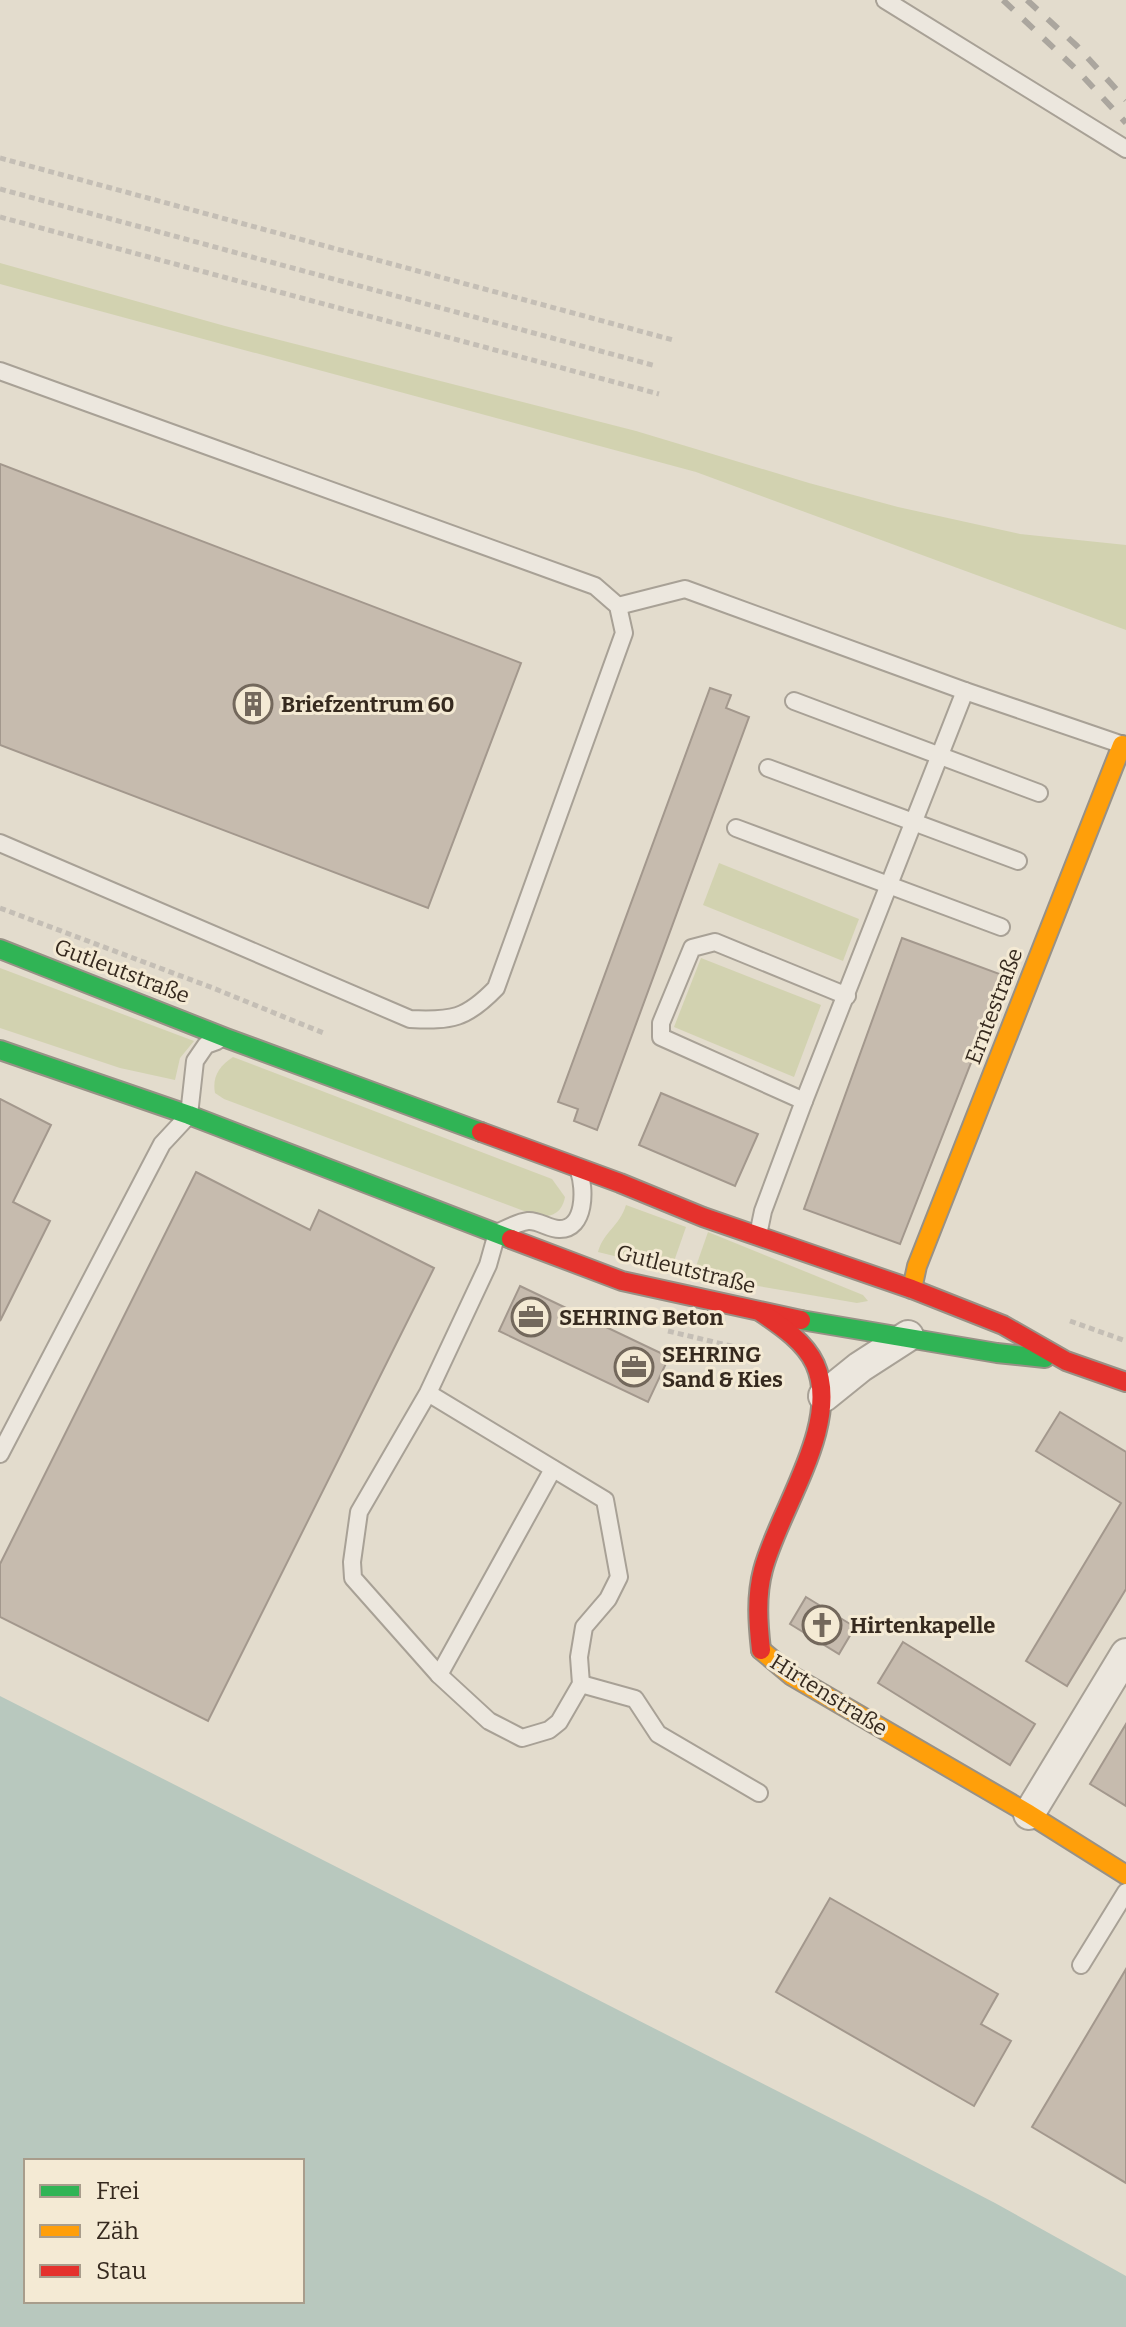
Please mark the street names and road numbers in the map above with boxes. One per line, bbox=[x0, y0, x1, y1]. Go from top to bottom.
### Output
street label: Gutleutstraße bbox=[51, 933, 193, 1009]
street label: Erntestraße bbox=[960, 944, 1028, 1068]
street label: Gutleutstraße bbox=[613, 1239, 759, 1299]
street label: Hirtenstraße bbox=[765, 1648, 893, 1742]

